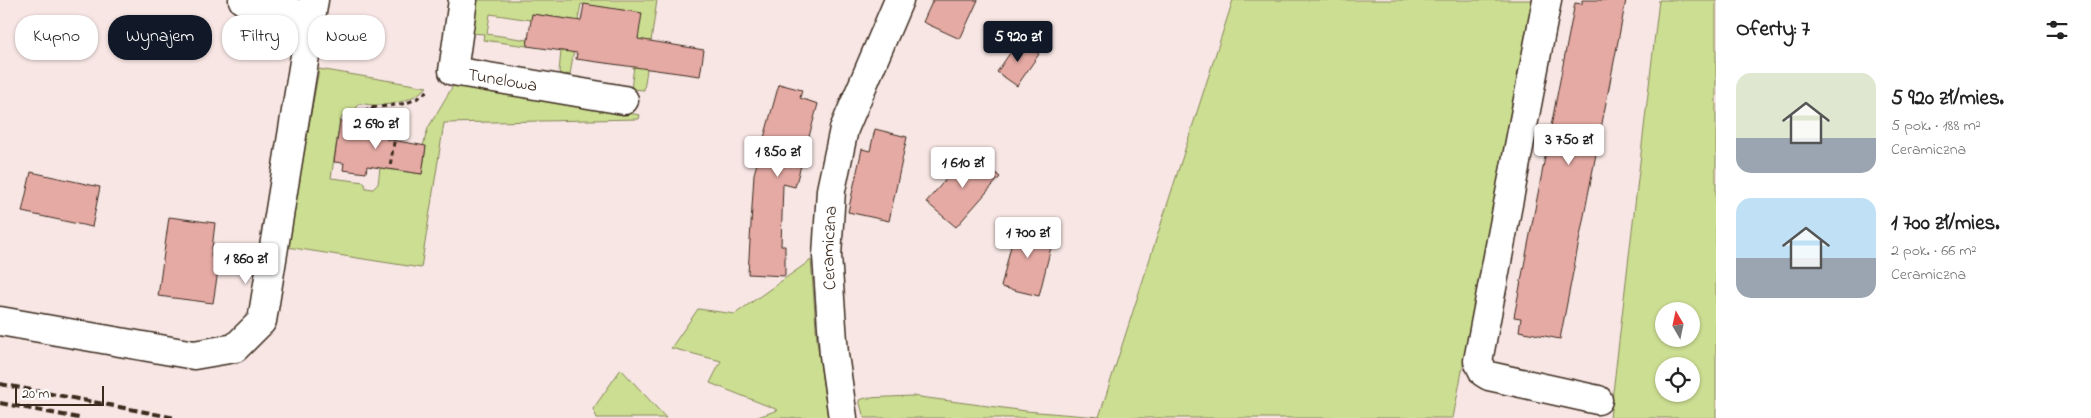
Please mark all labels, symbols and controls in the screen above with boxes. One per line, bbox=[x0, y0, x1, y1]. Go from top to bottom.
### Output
chip: Kupno bbox=[15, 15, 98, 60]
chip: Wynajem bbox=[108, 15, 212, 60]
chip: Filtry bbox=[222, 15, 298, 60]
chip: Nowe bbox=[308, 15, 385, 60]
text: Oferty: 7 bbox=[1736, 15, 1810, 45]
icon: filters bbox=[2043, 16, 2071, 44]
pin: 5 920 zł bbox=[966, 20, 1070, 63]
text: 5 920 zł bbox=[994, 25, 1042, 49]
street label: Tunelowa bbox=[465, 63, 539, 100]
text: 5 920 zł/mies. bbox=[1891, 84, 2004, 114]
icon: home bbox=[1776, 93, 1836, 153]
pin: 2 690 zł bbox=[324, 108, 428, 150]
text: 2 690 zł bbox=[353, 112, 399, 136]
text: 5 pok. · 188 m² bbox=[1891, 114, 1981, 138]
pin: 3 750 zł bbox=[1517, 124, 1621, 166]
text: 3 750 zł bbox=[1545, 128, 1593, 152]
pin: 1 850 zł bbox=[726, 136, 830, 178]
text: Ceramiczna bbox=[1891, 138, 1966, 162]
text: 1 850 zł bbox=[755, 140, 801, 164]
pin: 1 610 zł bbox=[911, 146, 1015, 189]
text: 1 610 zł bbox=[942, 151, 984, 175]
street label: Ceramiczna bbox=[816, 205, 845, 291]
text: 1 700 zł/mies. bbox=[1891, 209, 2000, 239]
pin: 1 700 zł bbox=[976, 216, 1080, 259]
icon: home bbox=[1776, 218, 1836, 278]
text: 1 700 zł bbox=[1006, 221, 1050, 245]
text: 2 pok. · 66 m² bbox=[1891, 239, 1976, 263]
pin: 1 860 zł bbox=[194, 242, 298, 285]
text: 1 860 zł bbox=[224, 247, 268, 271]
text: Ceramiczna bbox=[1891, 263, 1966, 287]
north arrow bbox=[1655, 302, 1700, 348]
map controls bbox=[1655, 302, 1700, 402]
button: locate bbox=[1655, 357, 1700, 402]
scale bar bbox=[15, 383, 104, 406]
text: 20 m bbox=[22, 384, 49, 405]

